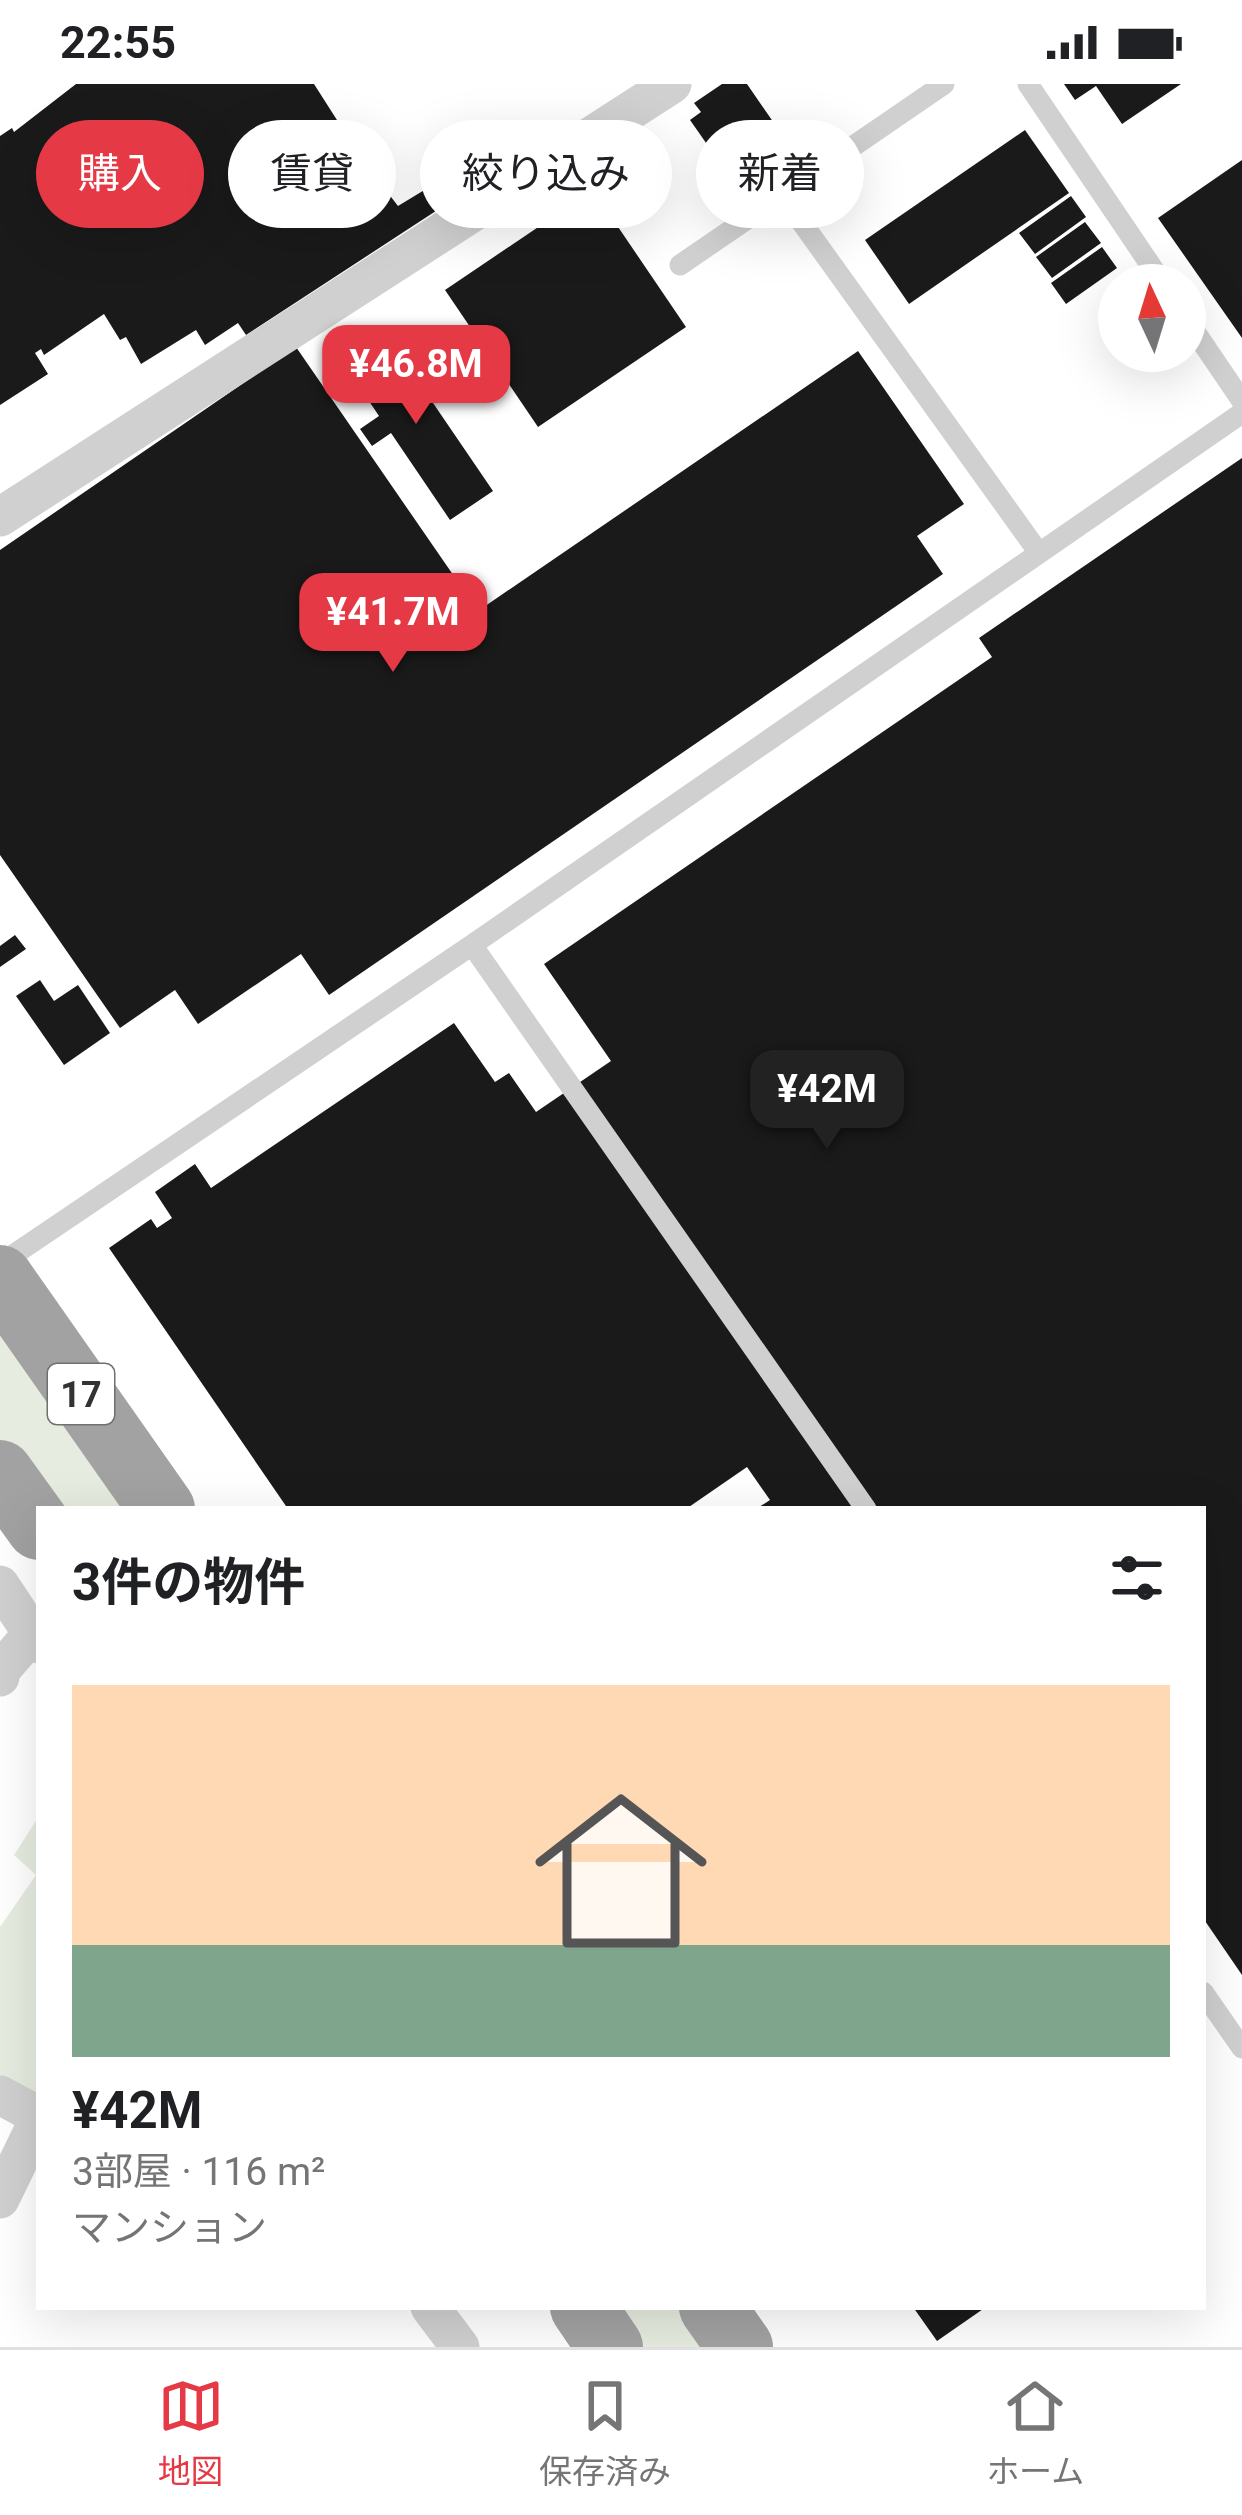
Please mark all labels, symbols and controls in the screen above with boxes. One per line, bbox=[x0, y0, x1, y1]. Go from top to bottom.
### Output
text: 22:55 bbox=[60, 16, 176, 69]
chip: 購入 bbox=[36, 120, 204, 228]
chip: 賃貸 bbox=[228, 120, 396, 228]
chip: 絞り込み bbox=[420, 120, 672, 228]
chip: 新着 bbox=[696, 120, 864, 228]
north arrow bbox=[1098, 264, 1206, 372]
map controls bbox=[1098, 264, 1206, 372]
pin: ¥46.8M bbox=[318, 325, 514, 427]
text: ¥46.8M bbox=[349, 341, 483, 387]
pin: ¥41.7M bbox=[295, 573, 491, 675]
text: ¥41.7M bbox=[326, 589, 460, 635]
pin: ¥42M bbox=[756, 1050, 898, 1152]
text: ¥42M bbox=[777, 1066, 877, 1112]
road number: 17 bbox=[48, 1364, 114, 1424]
icon: filters bbox=[1104, 1545, 1170, 1611]
text: 3件の物件 bbox=[72, 1553, 305, 1612]
icon: home bbox=[513, 1763, 729, 1979]
text: ¥42M bbox=[72, 2081, 203, 2140]
text: 3部屋 · 116 m² bbox=[72, 2149, 325, 2195]
text: マンション bbox=[72, 2205, 267, 2251]
tab: 地図 bbox=[158, 2373, 224, 2493]
tab: 保存済み bbox=[539, 2373, 671, 2493]
tab: ホーム bbox=[986, 2373, 1084, 2493]

